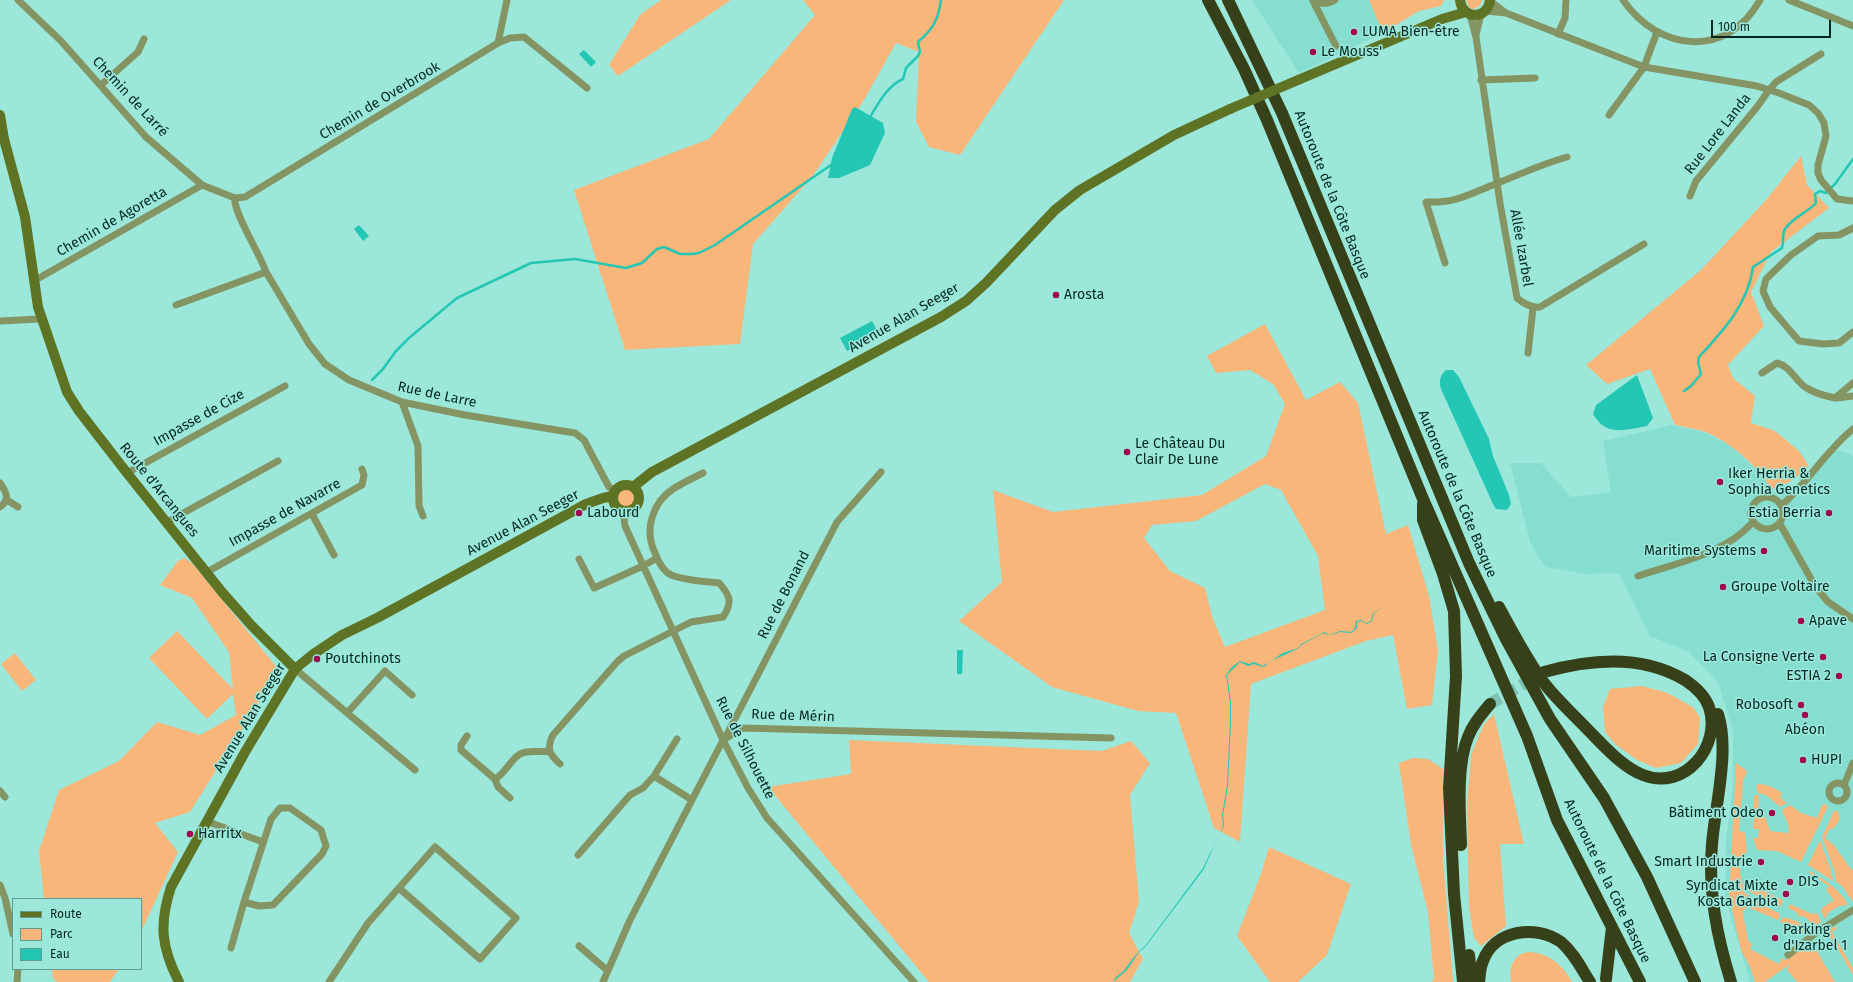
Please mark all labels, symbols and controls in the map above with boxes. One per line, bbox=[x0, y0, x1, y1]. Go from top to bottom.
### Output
scale bar bbox=[1713, 12, 1833, 38]
text: 100 m bbox=[1718, 20, 1750, 34]
place label: LUMA Bien-être bbox=[1362, 24, 1460, 40]
marker: LUMA Bien-être bbox=[1349, 27, 1359, 37]
place label: Le Mouss' bbox=[1321, 44, 1382, 60]
marker: Le Mouss' bbox=[1308, 47, 1318, 57]
street label: Chemin de Larré bbox=[89, 53, 171, 141]
street label: Chemin de Overbrook bbox=[317, 58, 443, 144]
street label: Rue Lore Landa bbox=[1681, 90, 1755, 178]
street label: Autoroute de la Côte Basque bbox=[1290, 108, 1374, 282]
street label: Chemin de Agoretta bbox=[54, 184, 170, 260]
street label: Allée Izarbel bbox=[1506, 208, 1536, 288]
street label: Avenue Alan Seeger bbox=[846, 280, 962, 356]
place label: Arosta bbox=[1064, 287, 1104, 303]
marker: Arosta bbox=[1051, 290, 1061, 300]
street label: Rue de Larre bbox=[396, 378, 478, 412]
street label: Impasse de Cize bbox=[151, 386, 247, 450]
street label: Autoroute de la Côte Basque bbox=[1414, 408, 1500, 580]
place label: Le Château Du Clair De Lune bbox=[1135, 436, 1225, 468]
street label: Route d'Arcangues bbox=[116, 439, 202, 541]
marker: Le Château Du Clair De Lune bbox=[1122, 447, 1132, 457]
place label: Iker Herria & Sophia Genetics bbox=[1728, 466, 1830, 498]
street label: Impasse de Navarre bbox=[226, 475, 344, 551]
marker: Iker Herria & Sophia Genetics bbox=[1715, 477, 1725, 487]
street label: Avenue Alan Seeger bbox=[464, 486, 582, 560]
place label: Labourd bbox=[587, 505, 639, 521]
place label: Estia Berria bbox=[1748, 505, 1821, 521]
marker: Labourd bbox=[574, 508, 584, 518]
marker: Estia Berria bbox=[1824, 508, 1834, 518]
place label: Maritime Systems bbox=[1644, 543, 1756, 559]
marker: Maritime Systems bbox=[1759, 546, 1769, 556]
street label: Rue de Bonand bbox=[755, 548, 813, 642]
place label: Groupe Voltaire bbox=[1731, 579, 1830, 595]
marker: Groupe Voltaire bbox=[1718, 582, 1728, 592]
place label: Apave bbox=[1809, 613, 1847, 629]
marker: Apave bbox=[1796, 616, 1806, 626]
place label: La Consigne Verte bbox=[1703, 649, 1815, 665]
place label: Poutchinots bbox=[325, 651, 401, 667]
marker: La Consigne Verte bbox=[1818, 652, 1828, 662]
marker: Poutchinots bbox=[312, 654, 322, 664]
street label: Avenue Alan Seeger bbox=[211, 660, 289, 776]
place label: ESTIA 2 bbox=[1786, 668, 1831, 684]
marker: ESTIA 2 bbox=[1834, 671, 1844, 681]
street label: Rue de Silhouette bbox=[712, 694, 778, 802]
place label: Robosoft bbox=[1736, 697, 1793, 713]
marker: Robosoft bbox=[1796, 700, 1806, 710]
street label: Rue de Mérin bbox=[751, 706, 835, 726]
marker: Abéon bbox=[1800, 710, 1810, 720]
place label: Abéon bbox=[1785, 722, 1825, 738]
place label: HUPI bbox=[1811, 752, 1842, 768]
marker: HUPI bbox=[1798, 755, 1808, 765]
street label: Autoroute de la Côte Basque bbox=[1560, 796, 1654, 966]
place label: Bâtiment Odeo bbox=[1668, 805, 1764, 821]
marker: Bâtiment Odeo bbox=[1767, 808, 1777, 818]
place label: Harritx bbox=[198, 826, 242, 842]
marker: Harritx bbox=[185, 829, 195, 839]
place label: Smart Industrie bbox=[1654, 854, 1753, 870]
marker: Smart Industrie bbox=[1756, 857, 1766, 867]
place label: DIS bbox=[1798, 874, 1819, 890]
marker: DIS bbox=[1785, 877, 1795, 887]
place label: Syndicat Mixte Kosta Garbia bbox=[1686, 878, 1778, 910]
marker: Syndicat Mixte Kosta Garbia bbox=[1781, 889, 1791, 899]
legend bbox=[12, 898, 142, 970]
text: Route bbox=[50, 907, 82, 921]
place label: Parking d'Izarbel 1 bbox=[1783, 922, 1847, 954]
text: Parc bbox=[50, 927, 73, 941]
marker: Parking d'Izarbel 1 bbox=[1770, 933, 1780, 943]
text: Eau bbox=[50, 947, 70, 961]

